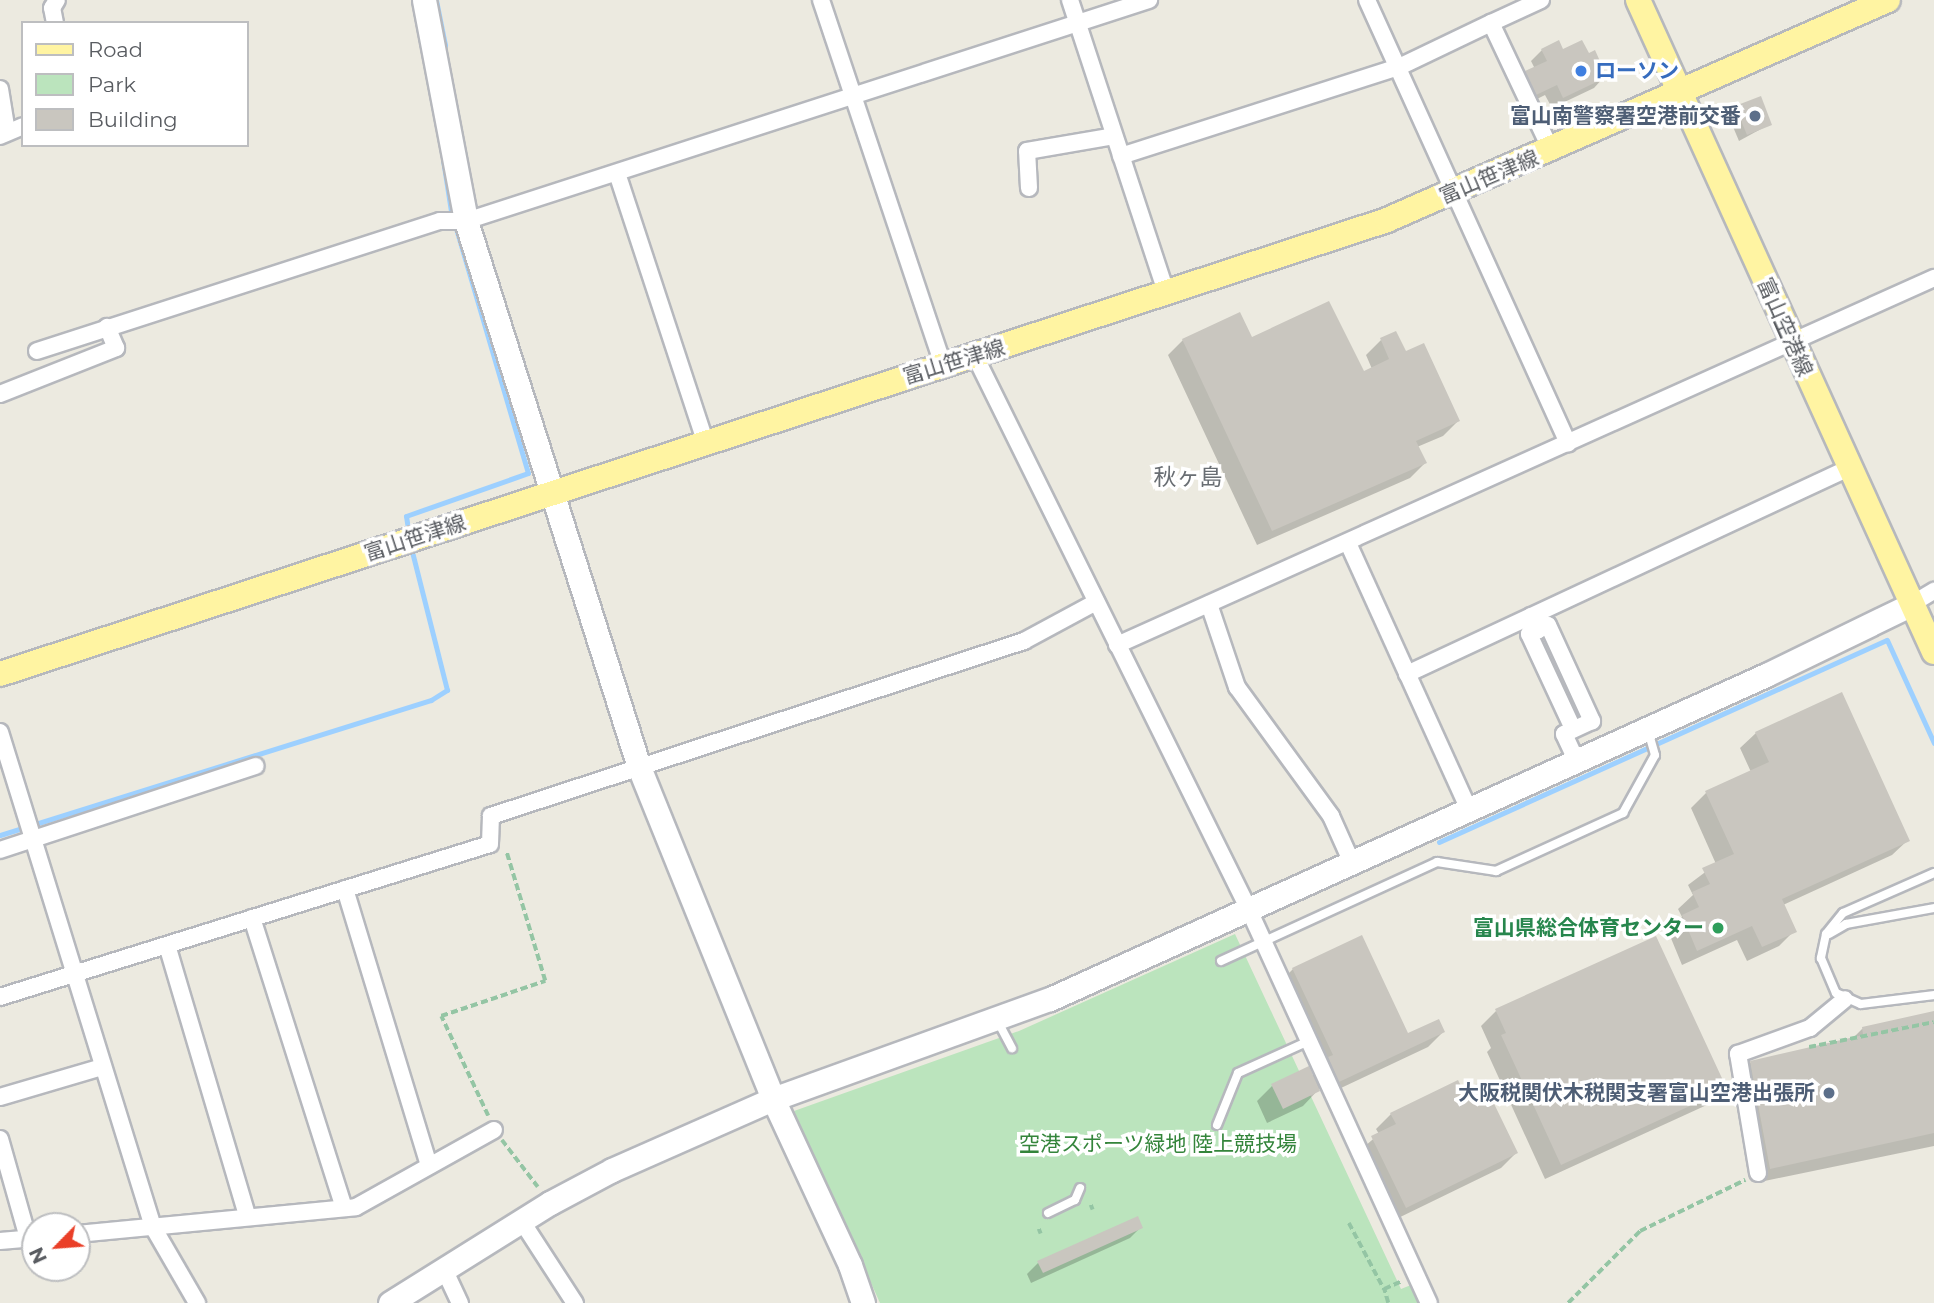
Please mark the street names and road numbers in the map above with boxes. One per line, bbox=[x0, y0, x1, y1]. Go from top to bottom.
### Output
street label: 富山笹津線 bbox=[1436, 145, 1542, 209]
street label: 富山空港線 bbox=[1752, 274, 1818, 380]
street label: 富山笹津線 bbox=[900, 335, 1008, 389]
street label: 富山笹津線 bbox=[361, 510, 469, 566]

